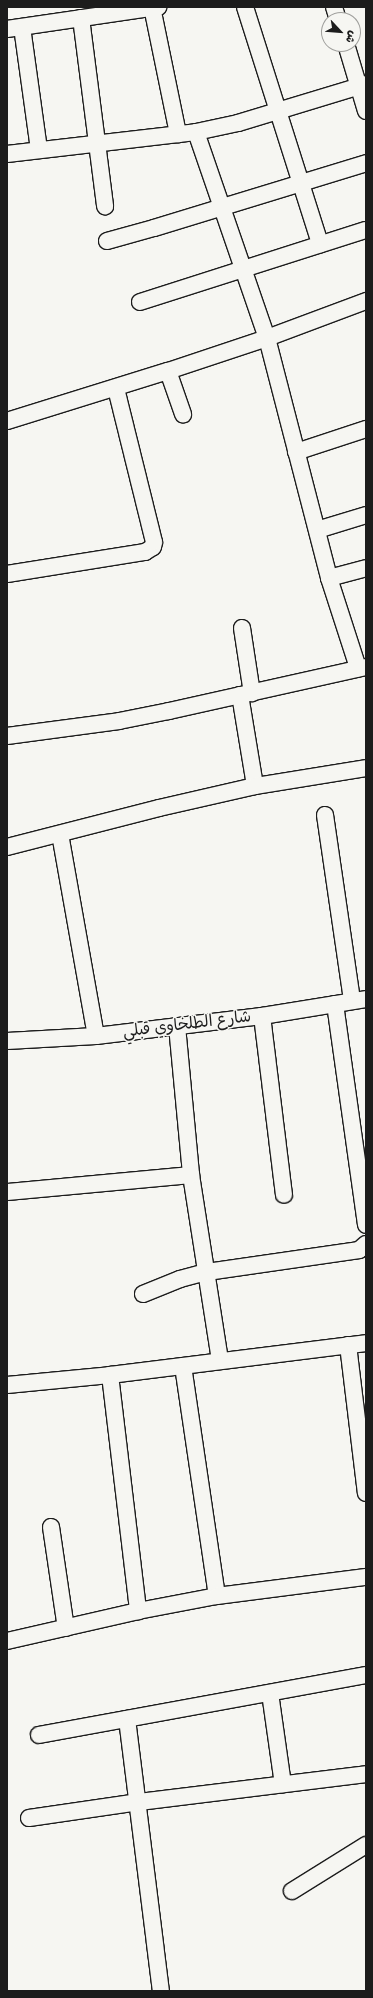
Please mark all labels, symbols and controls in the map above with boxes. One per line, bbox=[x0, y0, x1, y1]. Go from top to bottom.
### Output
north arrow bbox=[321, 12, 361, 52]
text: ش bbox=[341, 28, 361, 46]
street label: شارع الطلخاوي قبلي bbox=[122, 1008, 252, 1042]

